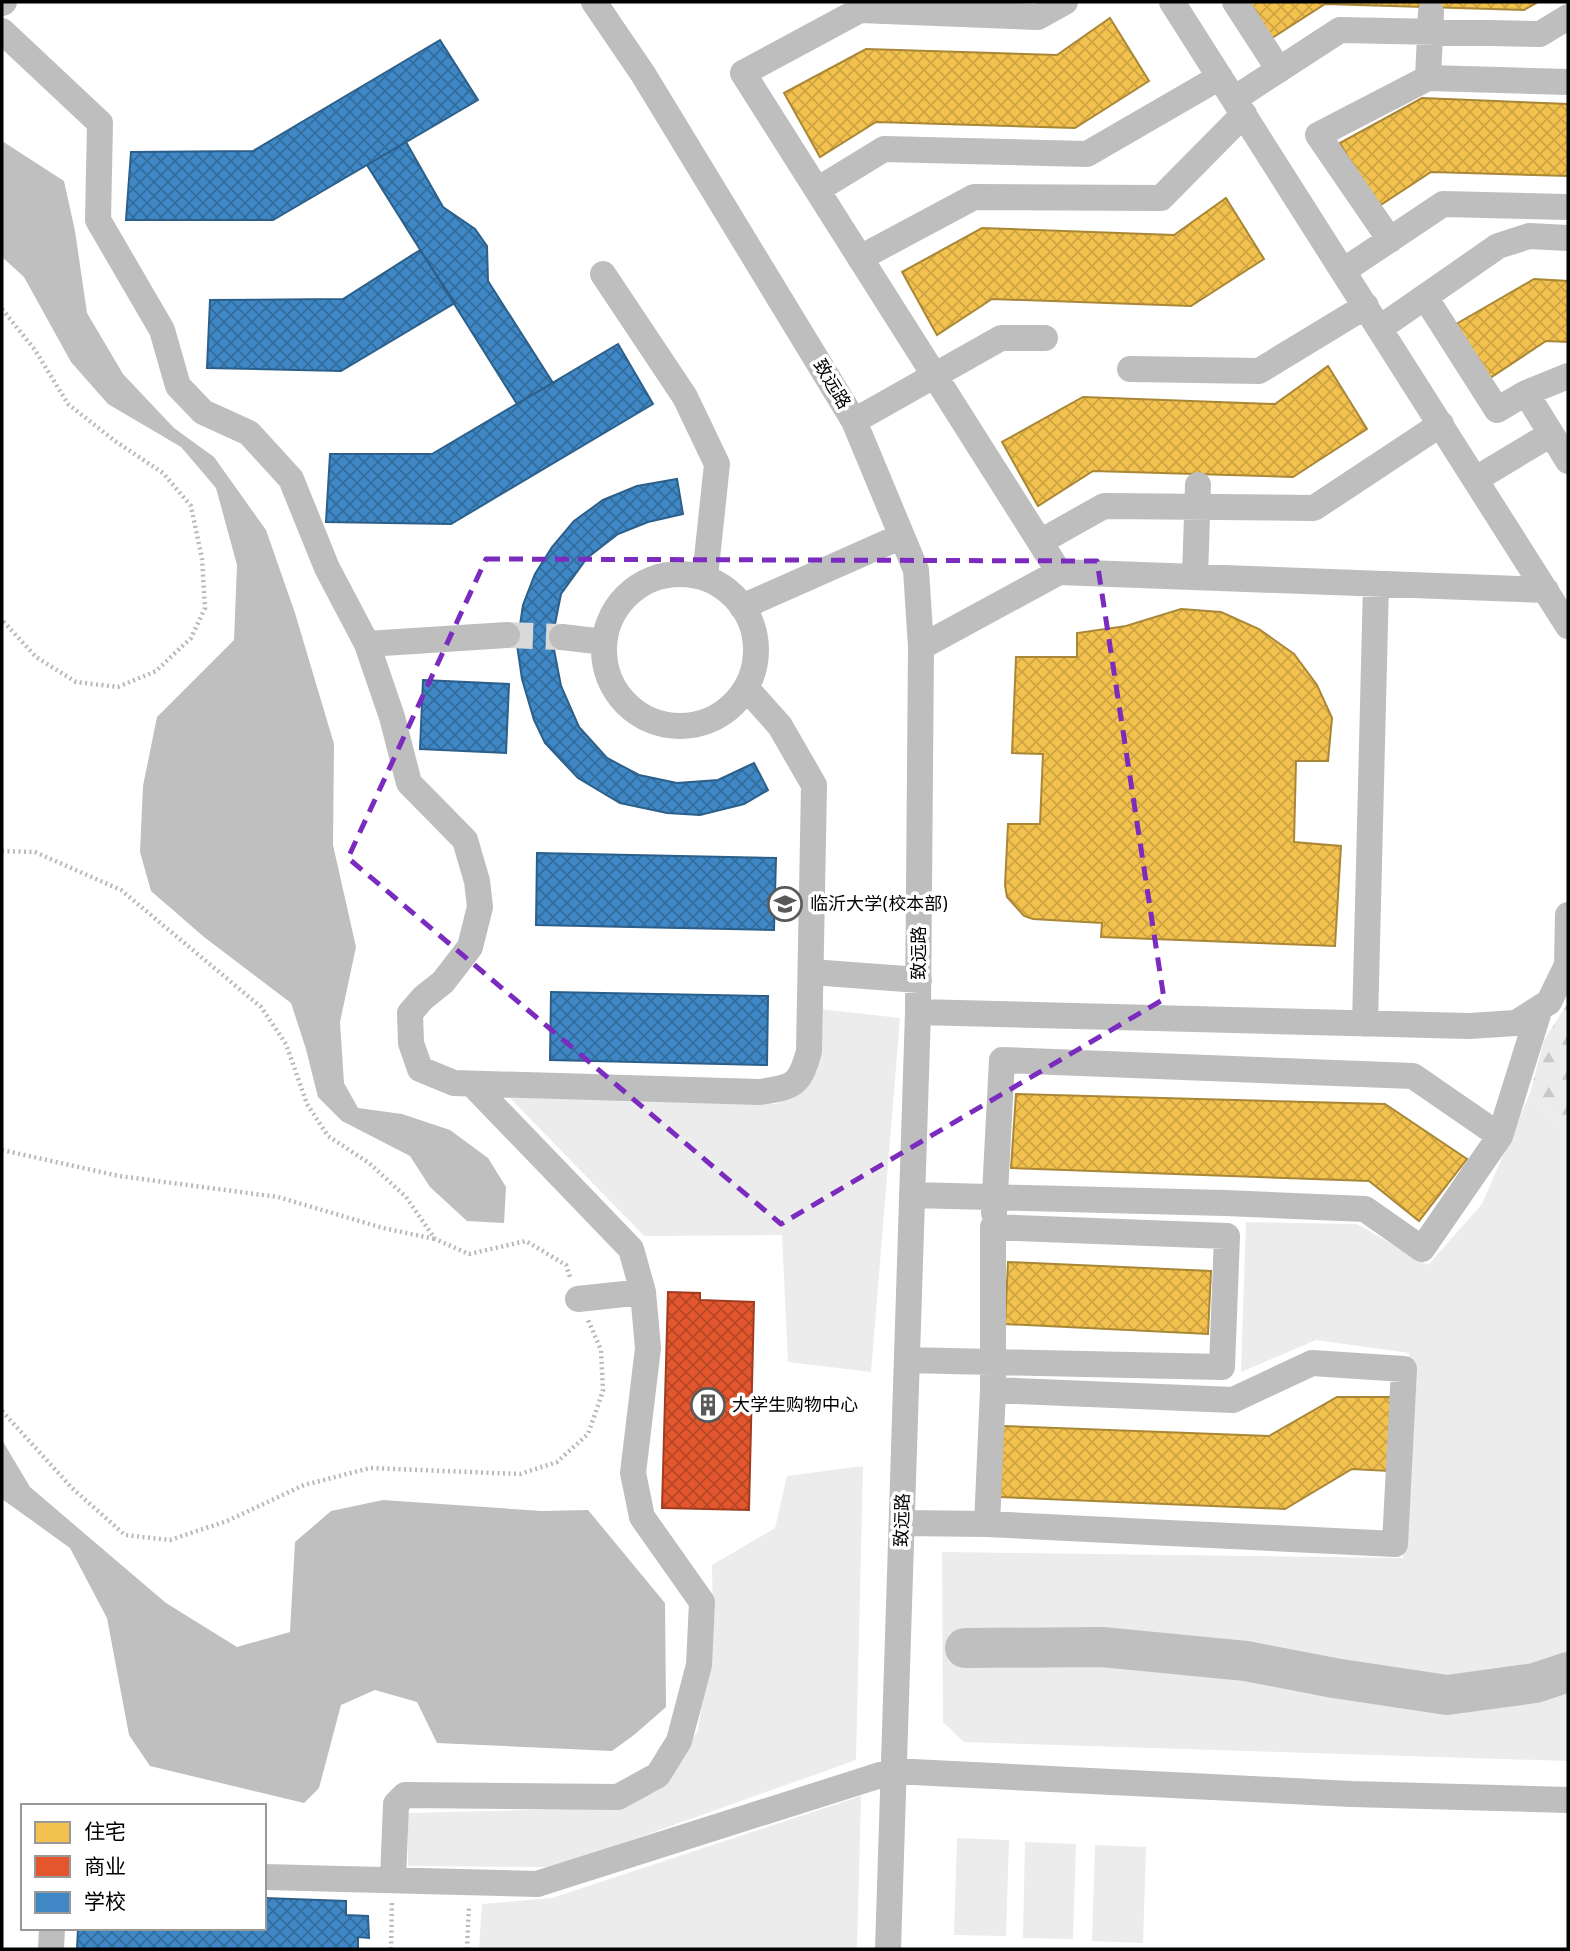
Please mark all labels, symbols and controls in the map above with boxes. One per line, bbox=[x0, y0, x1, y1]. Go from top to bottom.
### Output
street label: 致远路 bbox=[807, 356, 854, 414]
school or university icon: 临沂大学(校本部) bbox=[766, 885, 804, 923]
place label: 临沂大学(校本部) bbox=[810, 894, 948, 917]
street label: 致远路 bbox=[909, 926, 932, 980]
building icon: 大学生购物中心 bbox=[689, 1386, 727, 1424]
place label: 大学生购物中心 bbox=[732, 1395, 858, 1418]
street label: 致远路 bbox=[891, 1493, 916, 1547]
legend bbox=[21, 1804, 266, 1930]
text: 住宅 bbox=[84, 1820, 126, 1847]
text: 商业 bbox=[84, 1855, 126, 1882]
text: 学校 bbox=[84, 1890, 126, 1917]

